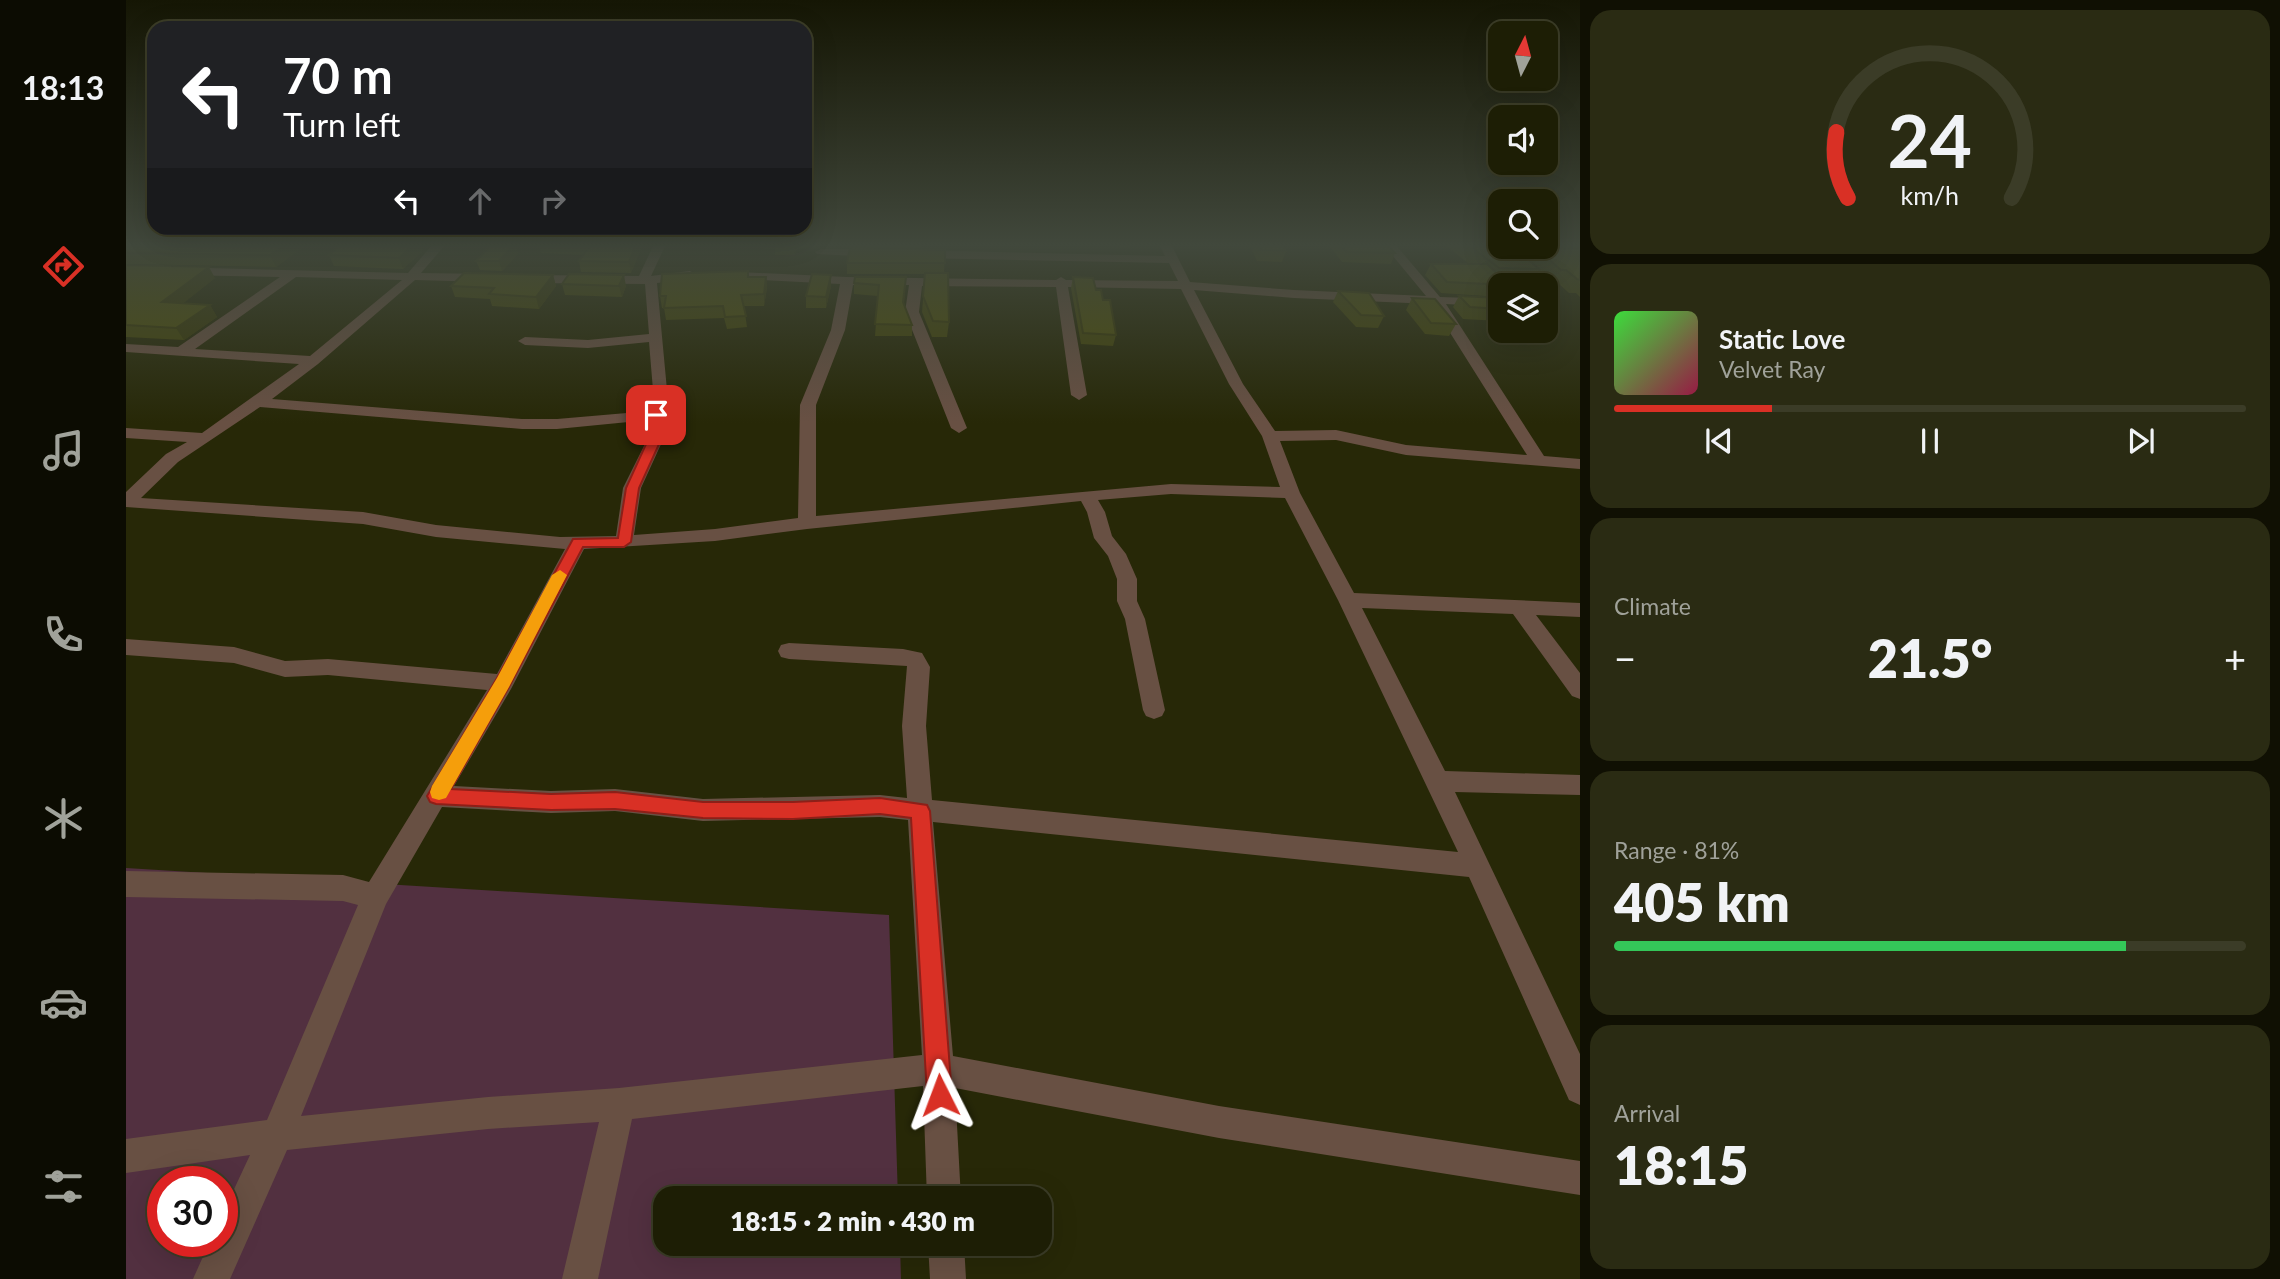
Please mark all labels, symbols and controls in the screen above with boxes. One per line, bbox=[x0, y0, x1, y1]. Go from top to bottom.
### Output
north arrow bbox=[1488, 21, 1558, 91]
map controls bbox=[1488, 21, 1558, 343]
text: 70 m bbox=[283, 46, 393, 104]
icon: left bbox=[168, 49, 259, 140]
text: 18:13 bbox=[22, 68, 104, 107]
text: 24 bbox=[1888, 96, 1972, 184]
text: Turn left bbox=[283, 105, 400, 144]
button: sound bbox=[1488, 105, 1558, 175]
text: km/h bbox=[1901, 180, 1959, 210]
icon: left bbox=[388, 182, 426, 220]
icon: ahead bbox=[461, 182, 499, 220]
icon: right bbox=[534, 182, 572, 220]
button: search bbox=[1488, 189, 1558, 259]
icon: directions bbox=[39, 242, 88, 291]
button: layers bbox=[1488, 273, 1558, 343]
text: Static Love bbox=[1719, 323, 1846, 355]
text: Velvet Ray bbox=[1719, 355, 1825, 383]
pin bbox=[626, 385, 686, 445]
icon: arrive bbox=[637, 396, 675, 434]
icon: previous bbox=[1700, 422, 1738, 460]
icon: pause bbox=[1911, 422, 1949, 460]
icon: next bbox=[2122, 422, 2160, 460]
icon: music bbox=[39, 426, 88, 475]
text: Climate bbox=[1614, 592, 1691, 620]
icon: phone bbox=[39, 610, 88, 659]
text: 21.5° bbox=[1868, 627, 1992, 689]
text: − bbox=[1614, 635, 1636, 681]
text: + bbox=[2224, 635, 2246, 681]
icon: climate bbox=[39, 794, 88, 843]
text: Range · 81% bbox=[1614, 836, 1739, 864]
text: 405 km bbox=[1614, 871, 1790, 933]
icon: car bbox=[39, 978, 88, 1027]
position arrow bbox=[903, 1058, 977, 1132]
text: Arrival bbox=[1614, 1099, 1680, 1127]
text: 18:15 bbox=[1614, 1134, 1748, 1196]
icon: filters bbox=[39, 1162, 88, 1211]
speed limit sign: 30 bbox=[147, 1166, 238, 1257]
text: 18:15 · 2 min · 430 m bbox=[730, 1205, 975, 1237]

